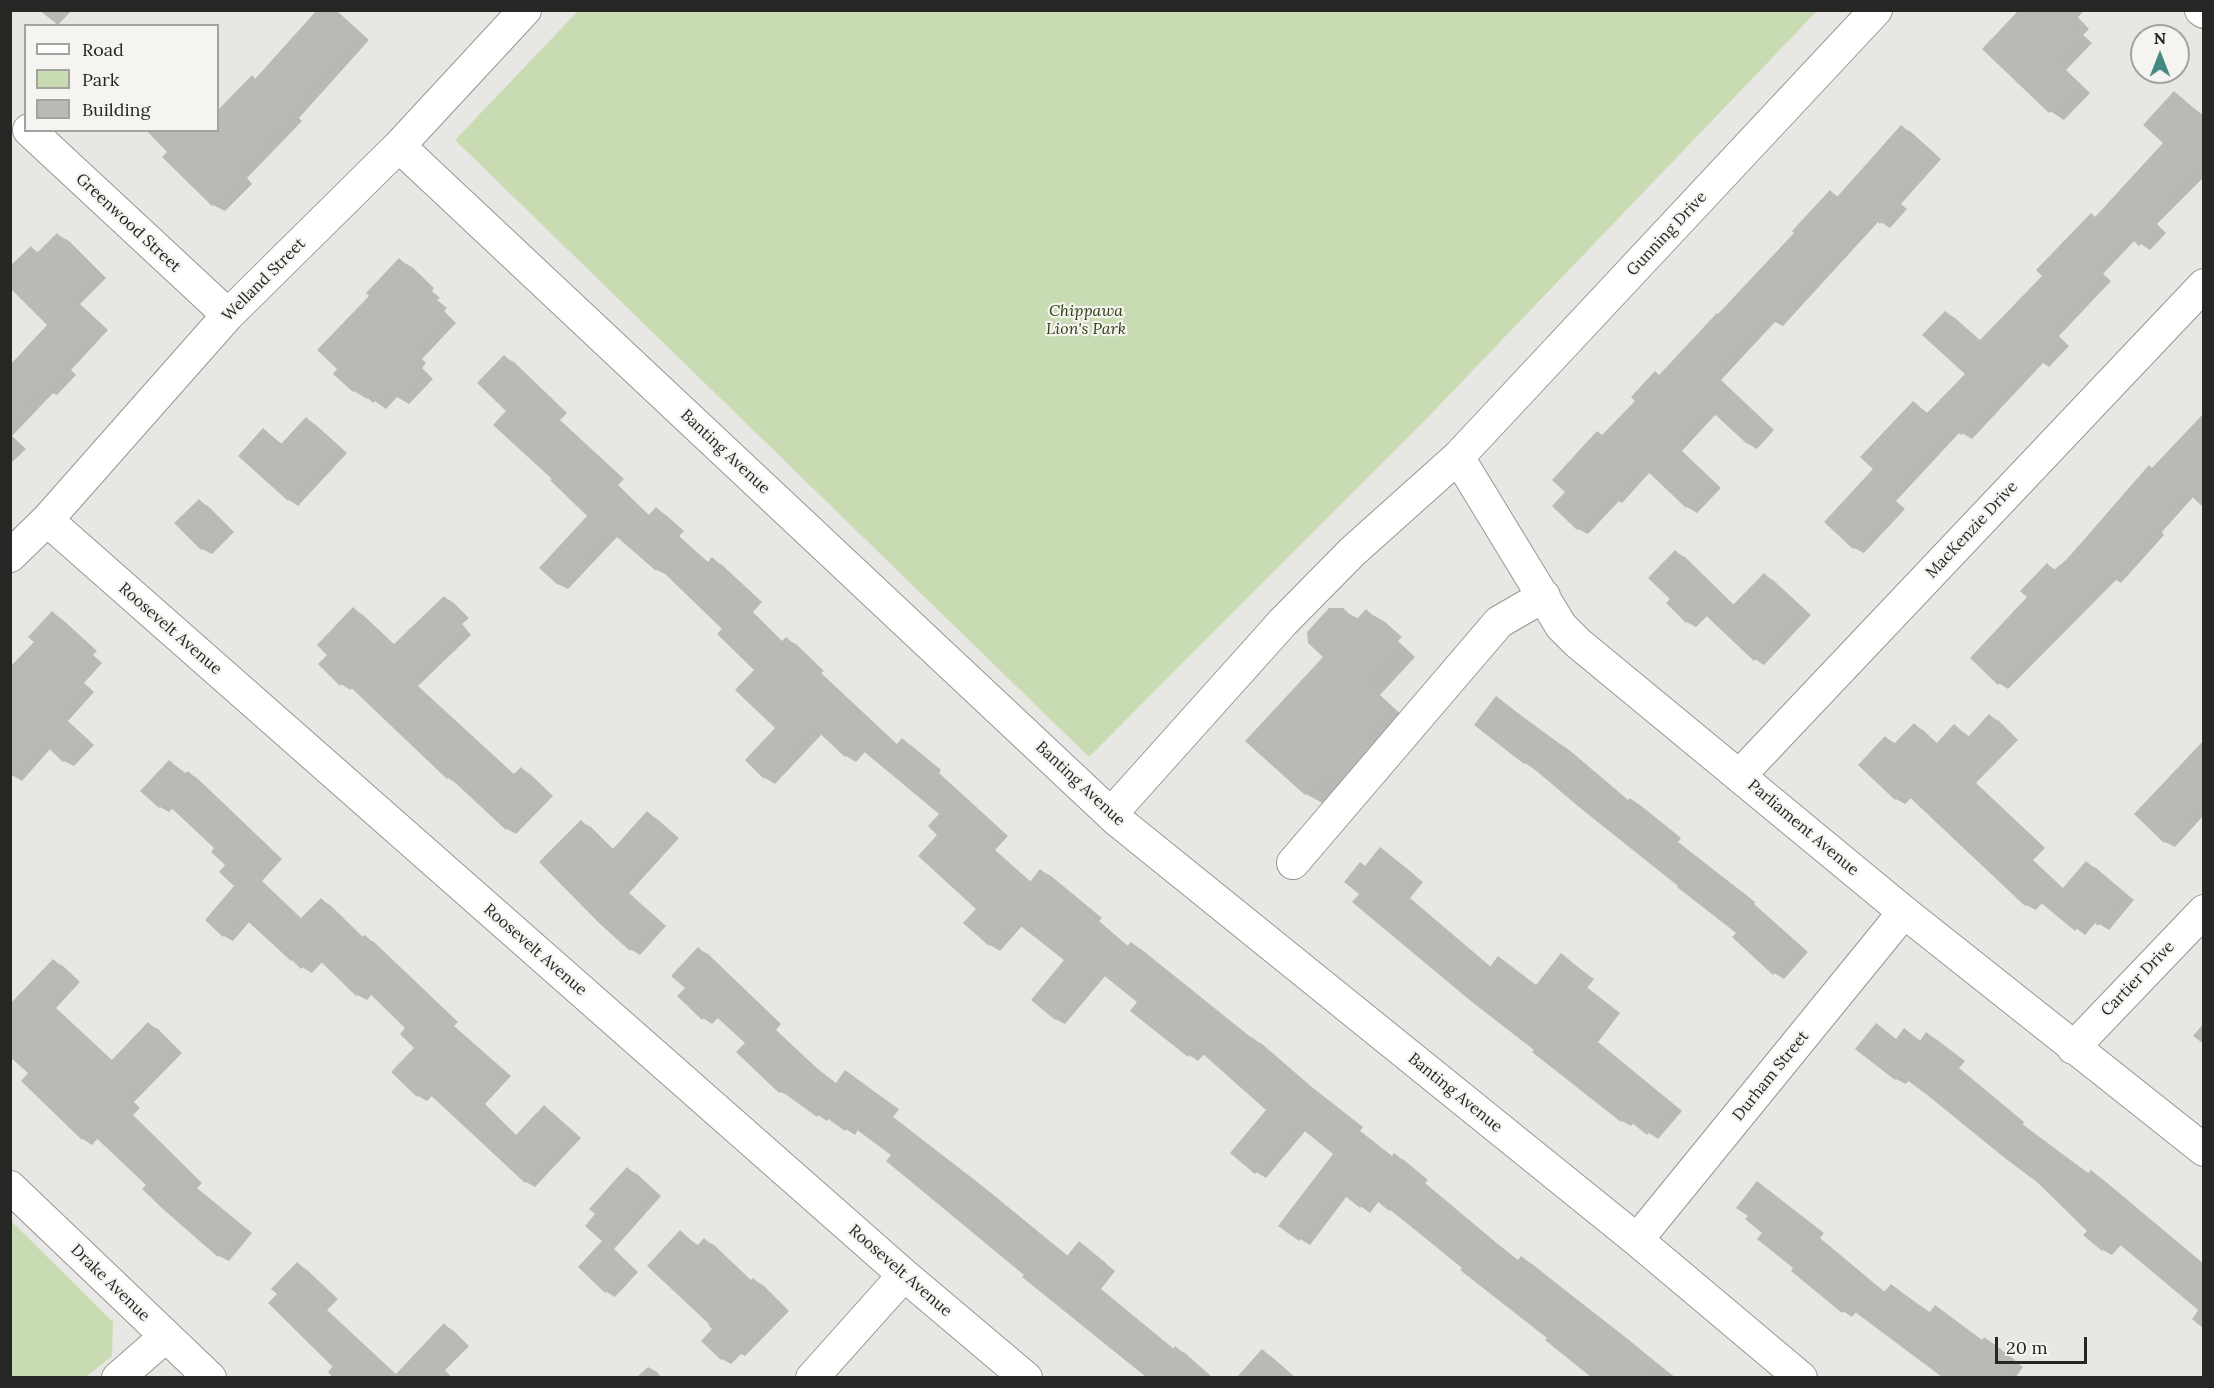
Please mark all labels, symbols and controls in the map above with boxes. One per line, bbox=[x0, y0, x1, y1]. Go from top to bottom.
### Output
legend bbox=[24, 24, 219, 132]
north arrow bbox=[2130, 24, 2190, 84]
text: N bbox=[2154, 28, 2166, 48]
text: Road bbox=[82, 38, 124, 61]
text: Park bbox=[82, 68, 119, 91]
text: Building bbox=[82, 98, 150, 121]
street label: Greenwood Street bbox=[72, 170, 184, 276]
street label: Gunning Drive bbox=[1623, 188, 1711, 280]
street label: Welland Street bbox=[218, 234, 310, 326]
park label: Chippawa Lion's Park bbox=[1046, 301, 1126, 339]
street label: Banting Avenue bbox=[676, 406, 774, 498]
street label: MacKenzie Drive bbox=[1922, 477, 2022, 583]
street label: Roosevelt Avenue bbox=[115, 579, 225, 679]
street label: Banting Avenue bbox=[1031, 738, 1129, 830]
street label: Parliament Avenue bbox=[1744, 776, 1862, 880]
street label: Roosevelt Avenue bbox=[480, 900, 590, 1000]
street label: Cartier Drive bbox=[2097, 937, 2179, 1021]
street label: Durham Street bbox=[1729, 1027, 1813, 1125]
street label: Banting Avenue bbox=[1404, 1049, 1506, 1137]
street label: Roosevelt Avenue bbox=[845, 1221, 955, 1321]
street label: Drake Avenue bbox=[66, 1240, 154, 1326]
scale bar bbox=[1998, 1325, 2090, 1363]
text: 20 m bbox=[2006, 1336, 2048, 1359]

